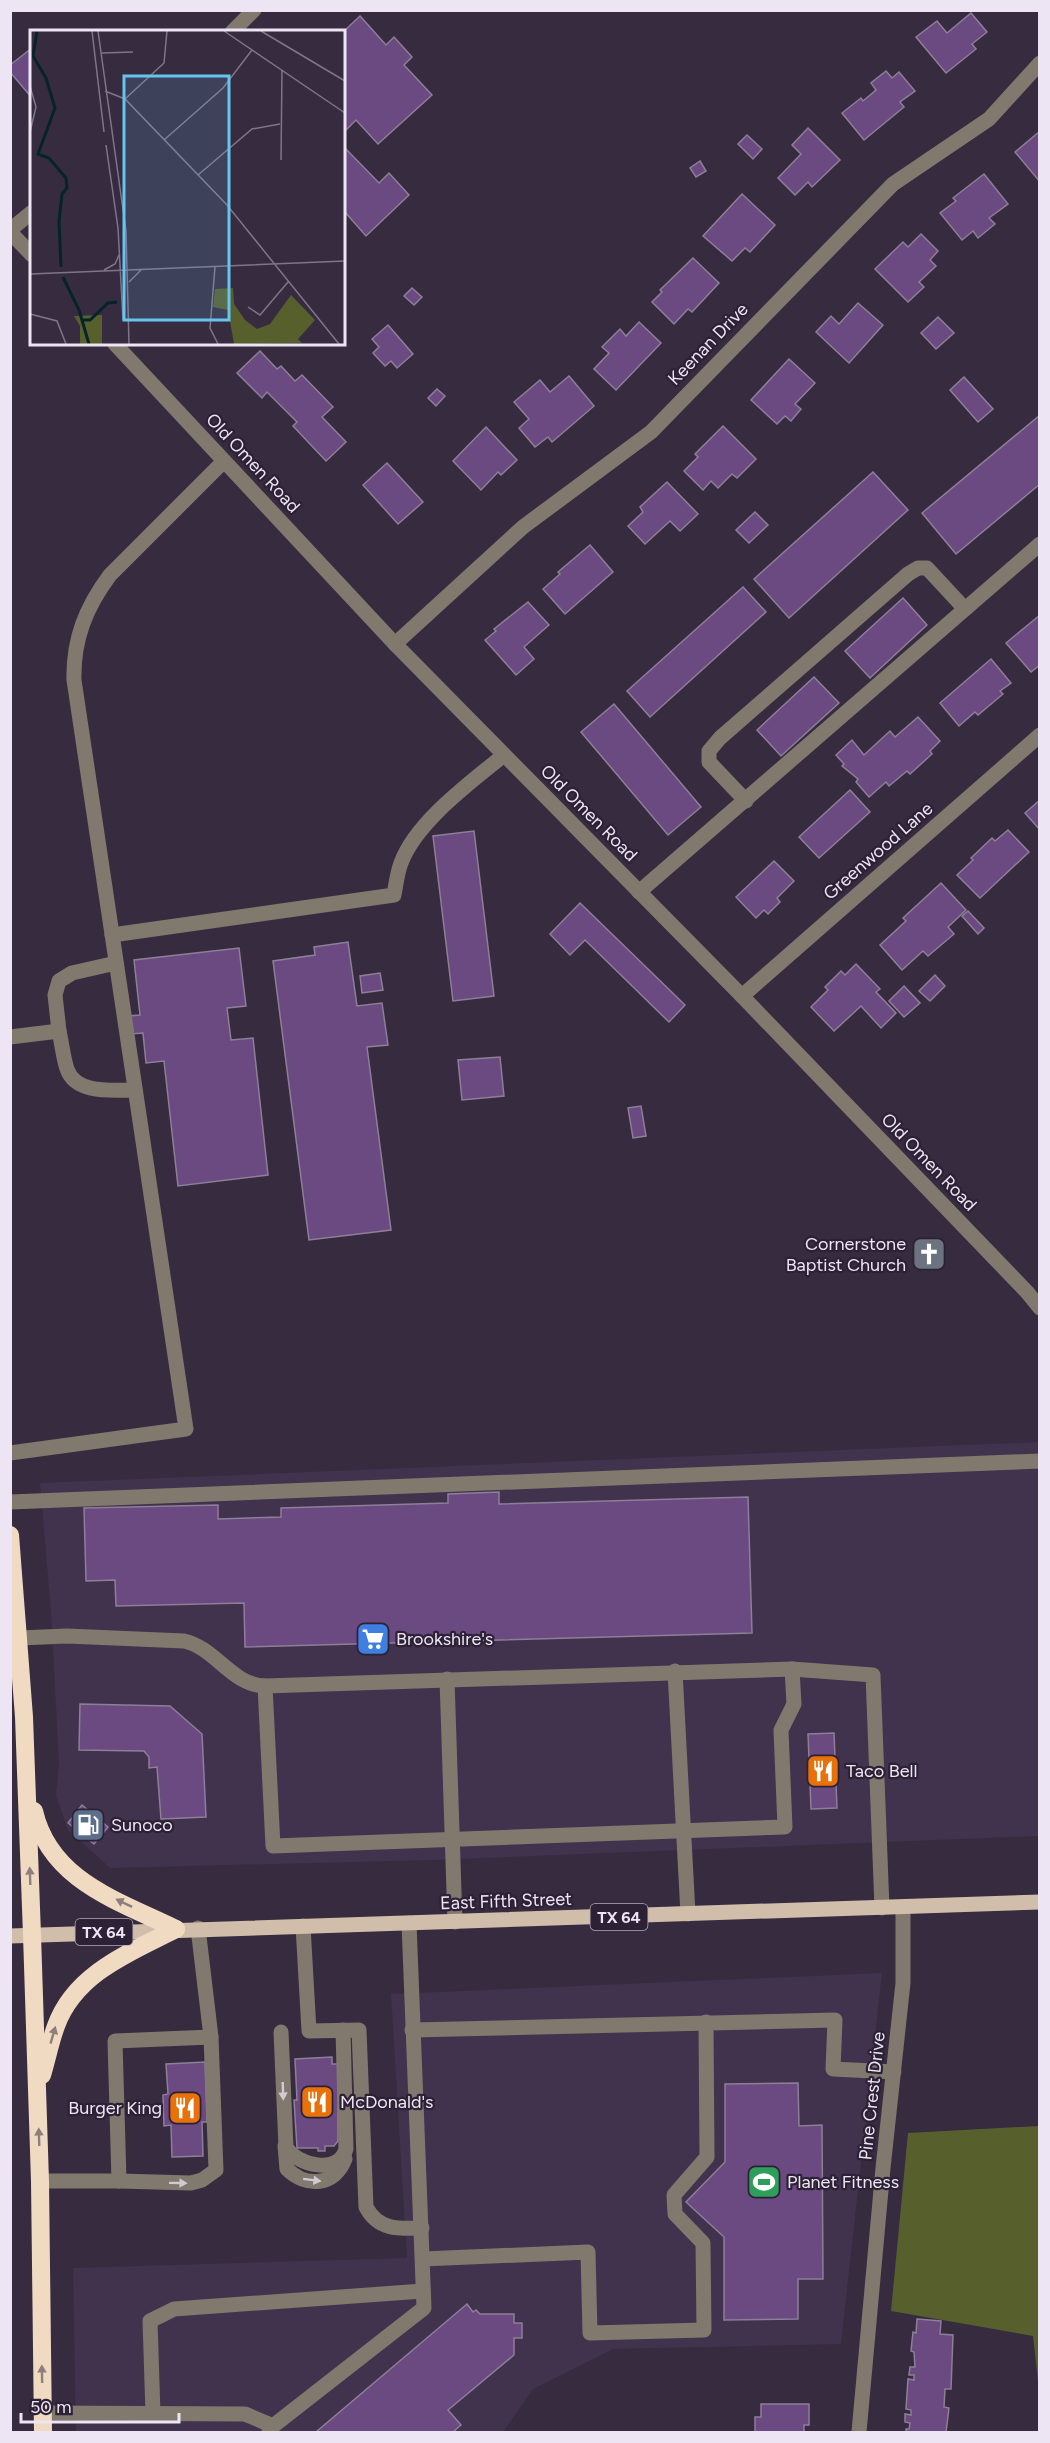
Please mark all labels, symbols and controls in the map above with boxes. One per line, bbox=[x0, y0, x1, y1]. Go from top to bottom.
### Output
inset map bbox=[30, 30, 345, 345]
street label: Keenan Drive bbox=[663, 298, 753, 390]
street label: Old Omen Road bbox=[201, 409, 305, 517]
street label: Old Omen Road bbox=[536, 760, 642, 866]
street label: Greenwood Lane bbox=[819, 797, 937, 904]
street label: Old Omen Road bbox=[877, 1108, 981, 1216]
place label: Cornerstone Baptist Church bbox=[786, 1233, 906, 1276]
church icon: Cornerstone Baptist Church bbox=[911, 1236, 947, 1272]
supermarket icon: Brookshire's bbox=[355, 1621, 391, 1657]
place label: Brookshire's bbox=[396, 1628, 493, 1650]
restaurant icon: Taco Bell bbox=[805, 1753, 841, 1789]
place label: Taco Bell bbox=[846, 1760, 917, 1782]
fuel station icon: Sunoco bbox=[70, 1807, 106, 1843]
place label: Sunoco bbox=[111, 1814, 173, 1836]
one-way arrow bbox=[26, 1867, 35, 1886]
street label: East Fifth Street bbox=[440, 1888, 572, 1914]
one-way arrow bbox=[115, 1899, 132, 1908]
road number: TX 64 bbox=[590, 1904, 648, 1930]
road number: TX 64 bbox=[76, 1919, 132, 1945]
one-way arrow bbox=[49, 2026, 58, 2044]
street label: Pine Crest Drive bbox=[854, 2031, 890, 2161]
one-way arrow bbox=[278, 2081, 287, 2100]
restaurant icon: McDonald's bbox=[299, 2084, 335, 2120]
restaurant icon: Burger King bbox=[167, 2090, 203, 2126]
place label: McDonald's bbox=[340, 2091, 434, 2113]
place label: Burger King bbox=[68, 2097, 162, 2119]
one-way arrow bbox=[34, 2128, 44, 2147]
sports icon: Planet Fitness bbox=[746, 2164, 782, 2200]
place label: Planet Fitness bbox=[787, 2171, 899, 2193]
one-way arrow bbox=[303, 2176, 322, 2185]
one-way arrow bbox=[168, 2178, 187, 2188]
one-way arrow bbox=[37, 2365, 47, 2384]
scale bar bbox=[21, 2386, 178, 2424]
text: 50 m bbox=[30, 2396, 72, 2418]

